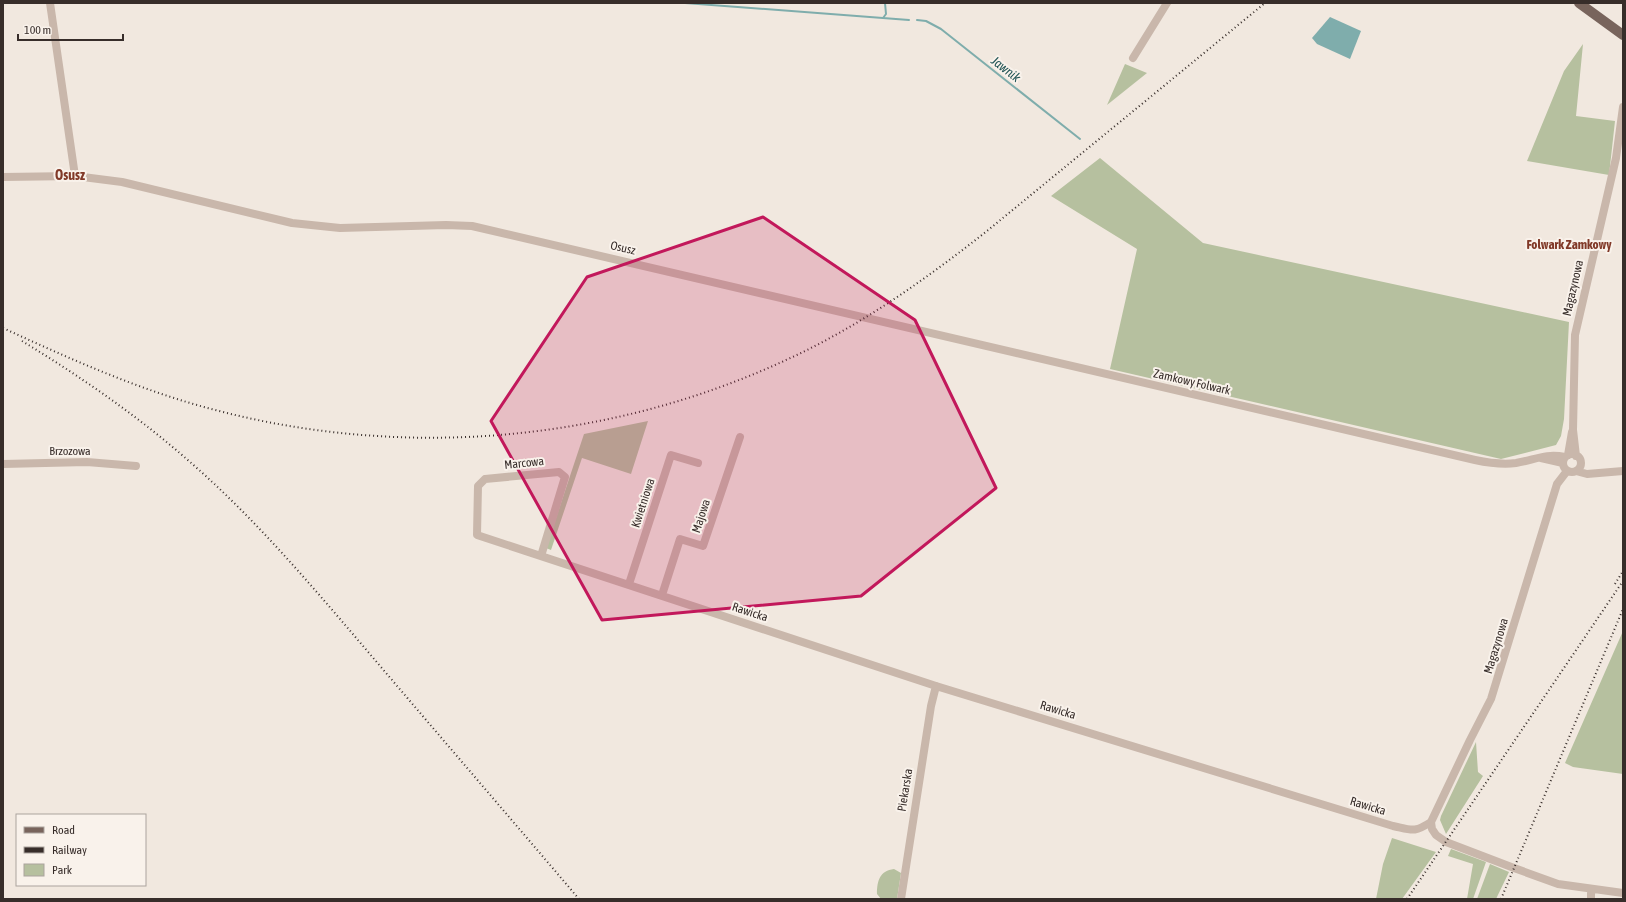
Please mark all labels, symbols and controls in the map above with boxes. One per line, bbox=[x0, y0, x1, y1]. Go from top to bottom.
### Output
scale bar bbox=[18, 16, 123, 42]
text: 100 m bbox=[24, 23, 51, 37]
water label: Jawnik bbox=[988, 52, 1024, 85]
district label: Osusz bbox=[55, 167, 85, 183]
district label: Folwark Zamkowy bbox=[1526, 237, 1612, 252]
street label: Osusz bbox=[609, 238, 638, 258]
street label: Magazynowa bbox=[1560, 258, 1586, 318]
street label: Zamkowy Folwark bbox=[1152, 366, 1233, 398]
street label: Brzozowa bbox=[49, 444, 91, 458]
street label: Marcowa bbox=[504, 454, 544, 472]
street label: Kwietniowa bbox=[628, 477, 658, 529]
street label: Majowa bbox=[689, 497, 713, 535]
street label: Rawicka bbox=[730, 600, 770, 624]
street label: Magazynowa bbox=[1481, 617, 1511, 675]
street label: Rawicka bbox=[1038, 698, 1078, 722]
street label: Piekarska bbox=[895, 767, 915, 813]
street label: Rawicka bbox=[1348, 794, 1388, 818]
legend bbox=[16, 814, 146, 886]
text: Road bbox=[52, 823, 75, 837]
text: Railway bbox=[52, 843, 87, 857]
text: Park bbox=[52, 863, 73, 877]

